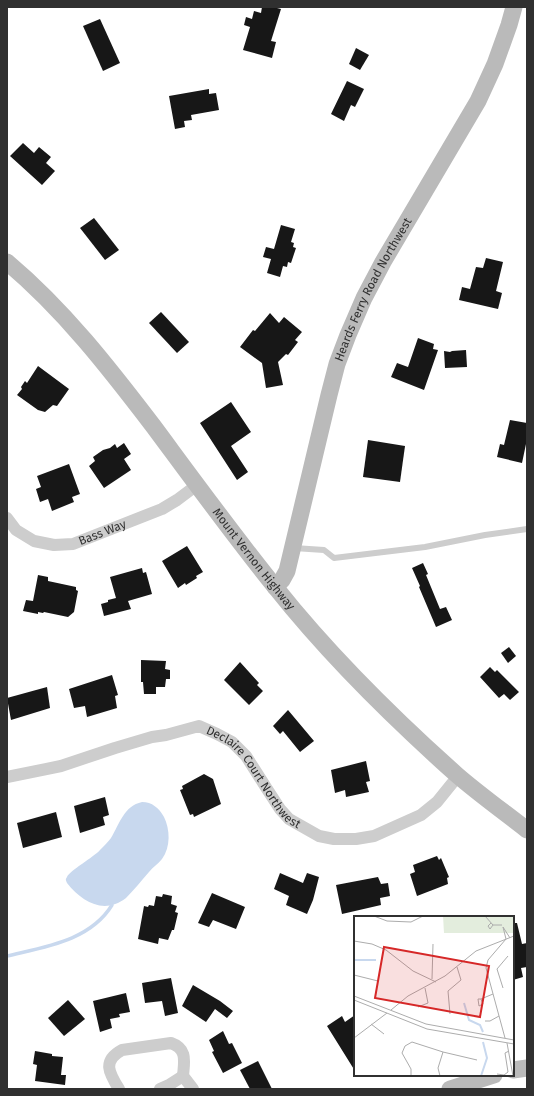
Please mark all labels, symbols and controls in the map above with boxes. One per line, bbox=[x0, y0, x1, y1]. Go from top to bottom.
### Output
street label: Heards Ferry Road Northwest bbox=[332, 215, 415, 363]
street label: Mount Vernon Highway bbox=[210, 505, 298, 613]
street label: Bass Way bbox=[77, 517, 128, 548]
street label: Declaire Court Northwest bbox=[204, 723, 304, 831]
inset map bbox=[354, 916, 514, 1076]

